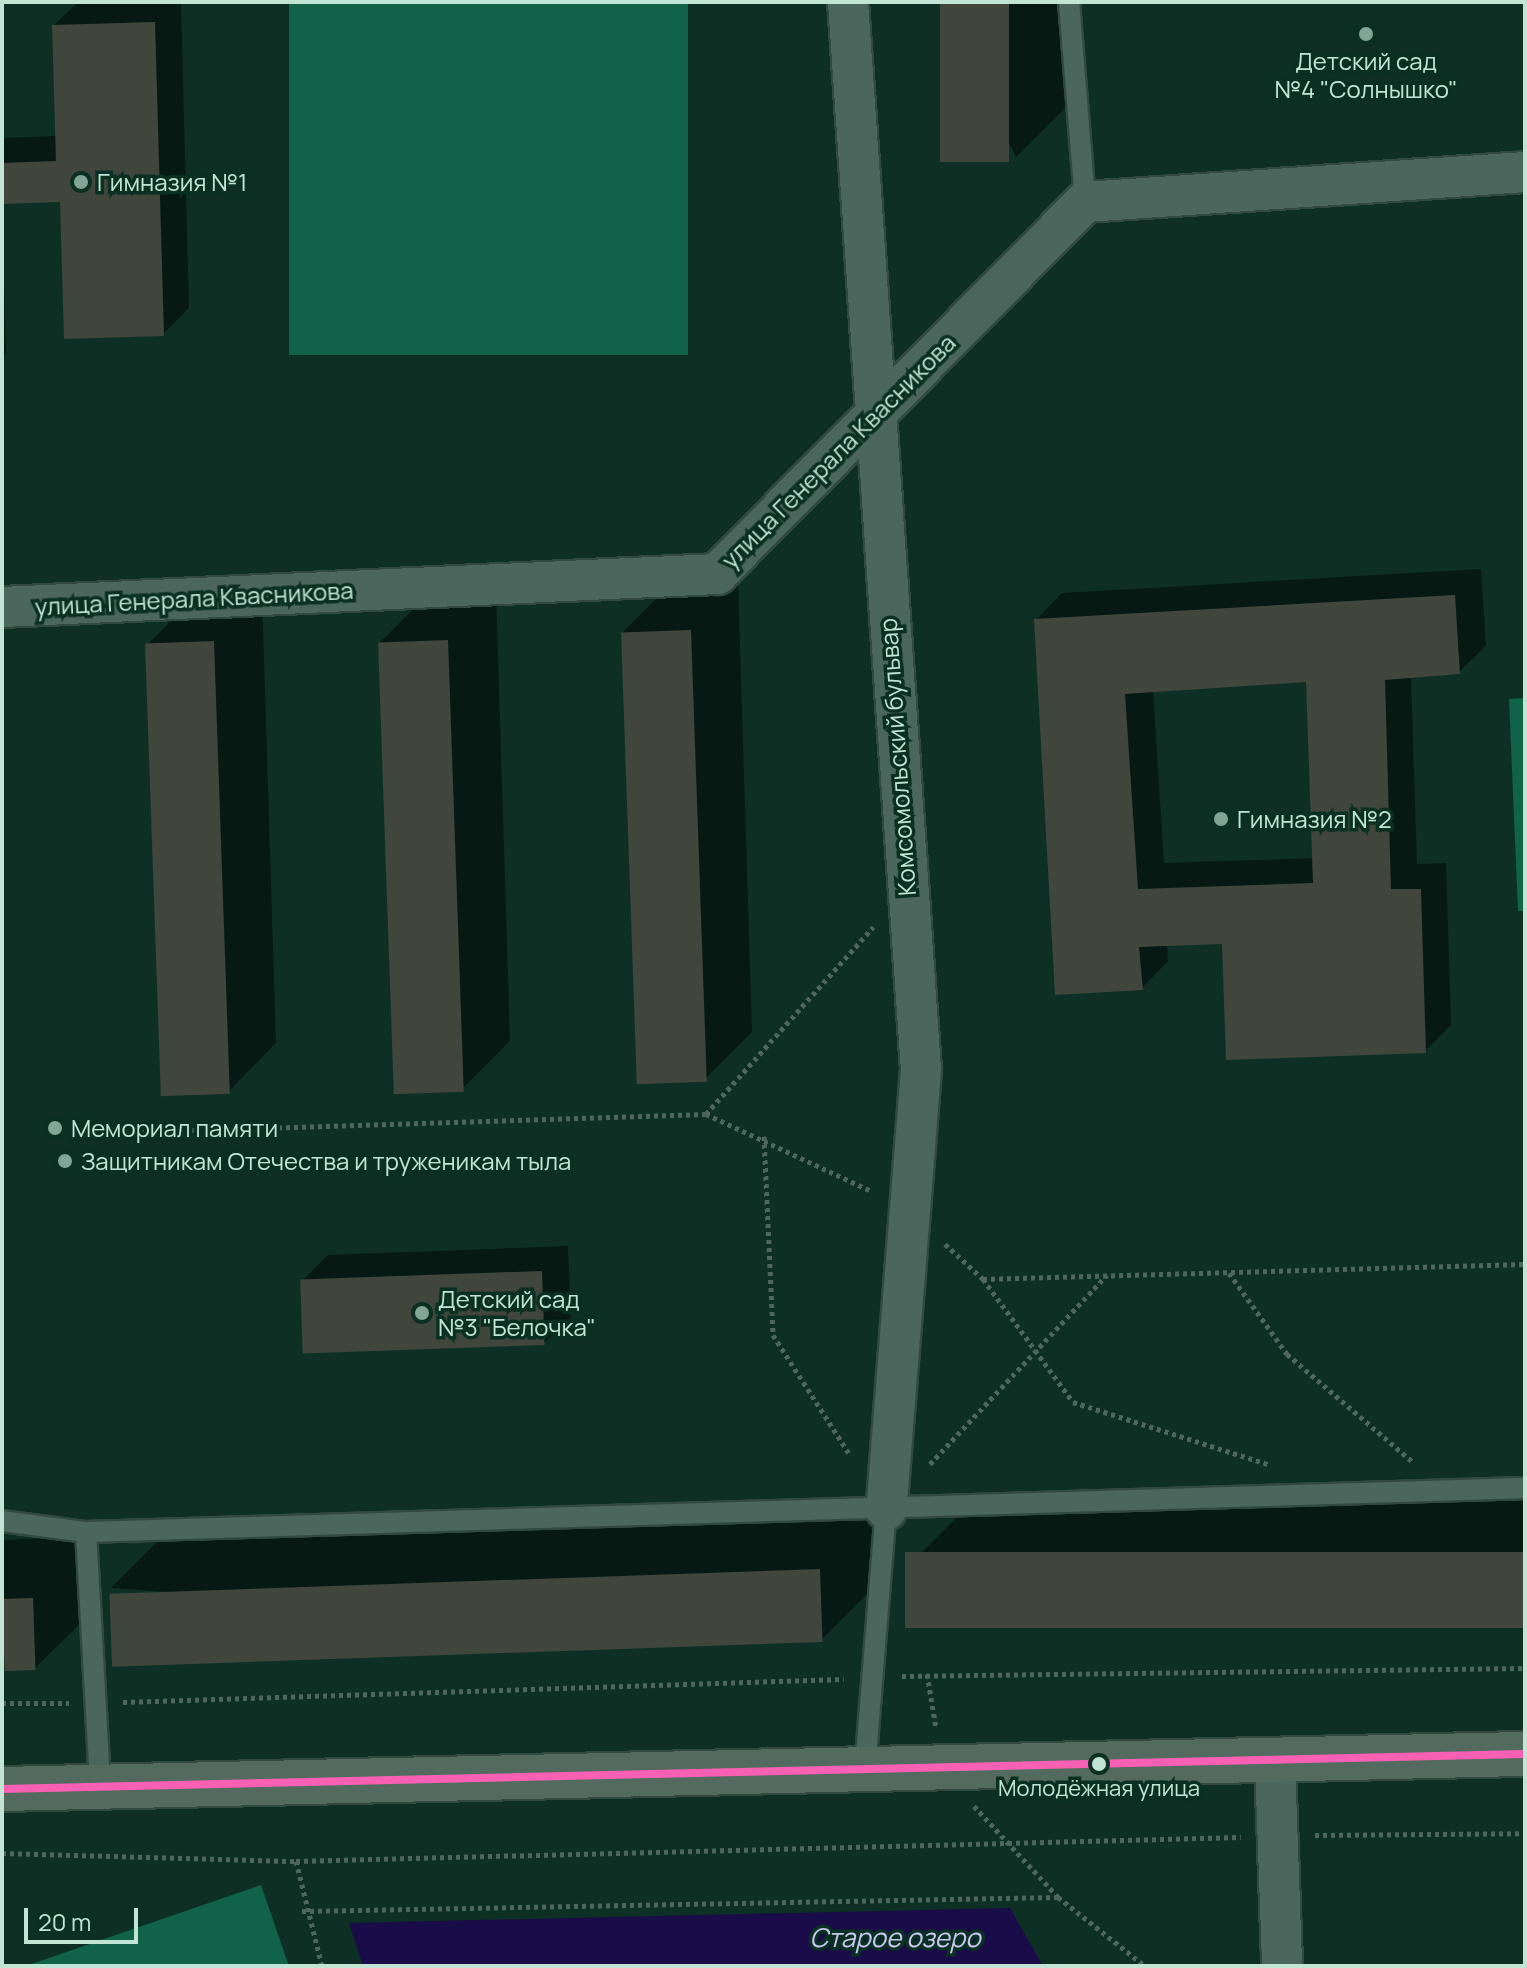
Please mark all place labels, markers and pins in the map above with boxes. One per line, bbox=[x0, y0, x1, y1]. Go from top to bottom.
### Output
marker: Детский сад №4 "Солнышко" bbox=[1357, 25, 1375, 43]
place label: Детский сад №4 "Солнышко" bbox=[1274, 47, 1458, 103]
place label: Гимназия №1 bbox=[97, 168, 247, 196]
marker: Гимназия №1 bbox=[72, 173, 90, 191]
place label: Гимназия №2 bbox=[1237, 805, 1392, 833]
marker: Гимназия №2 bbox=[1212, 810, 1230, 828]
place label: Мемориал памяти bbox=[71, 1114, 278, 1142]
marker: Мемориал памяти bbox=[46, 1119, 64, 1137]
place label: Защитникам Отечества и труженикам тыла bbox=[81, 1147, 571, 1175]
marker: Защитникам Отечества и труженикам тыла bbox=[56, 1152, 74, 1170]
place label: Детский сад №3 "Белочка" bbox=[438, 1285, 596, 1341]
marker: Детский сад №3 "Белочка" bbox=[413, 1304, 431, 1322]
marker: Молодёжная улица bbox=[1091, 1756, 1107, 1772]
place label: Молодёжная улица bbox=[998, 1776, 1200, 1802]

